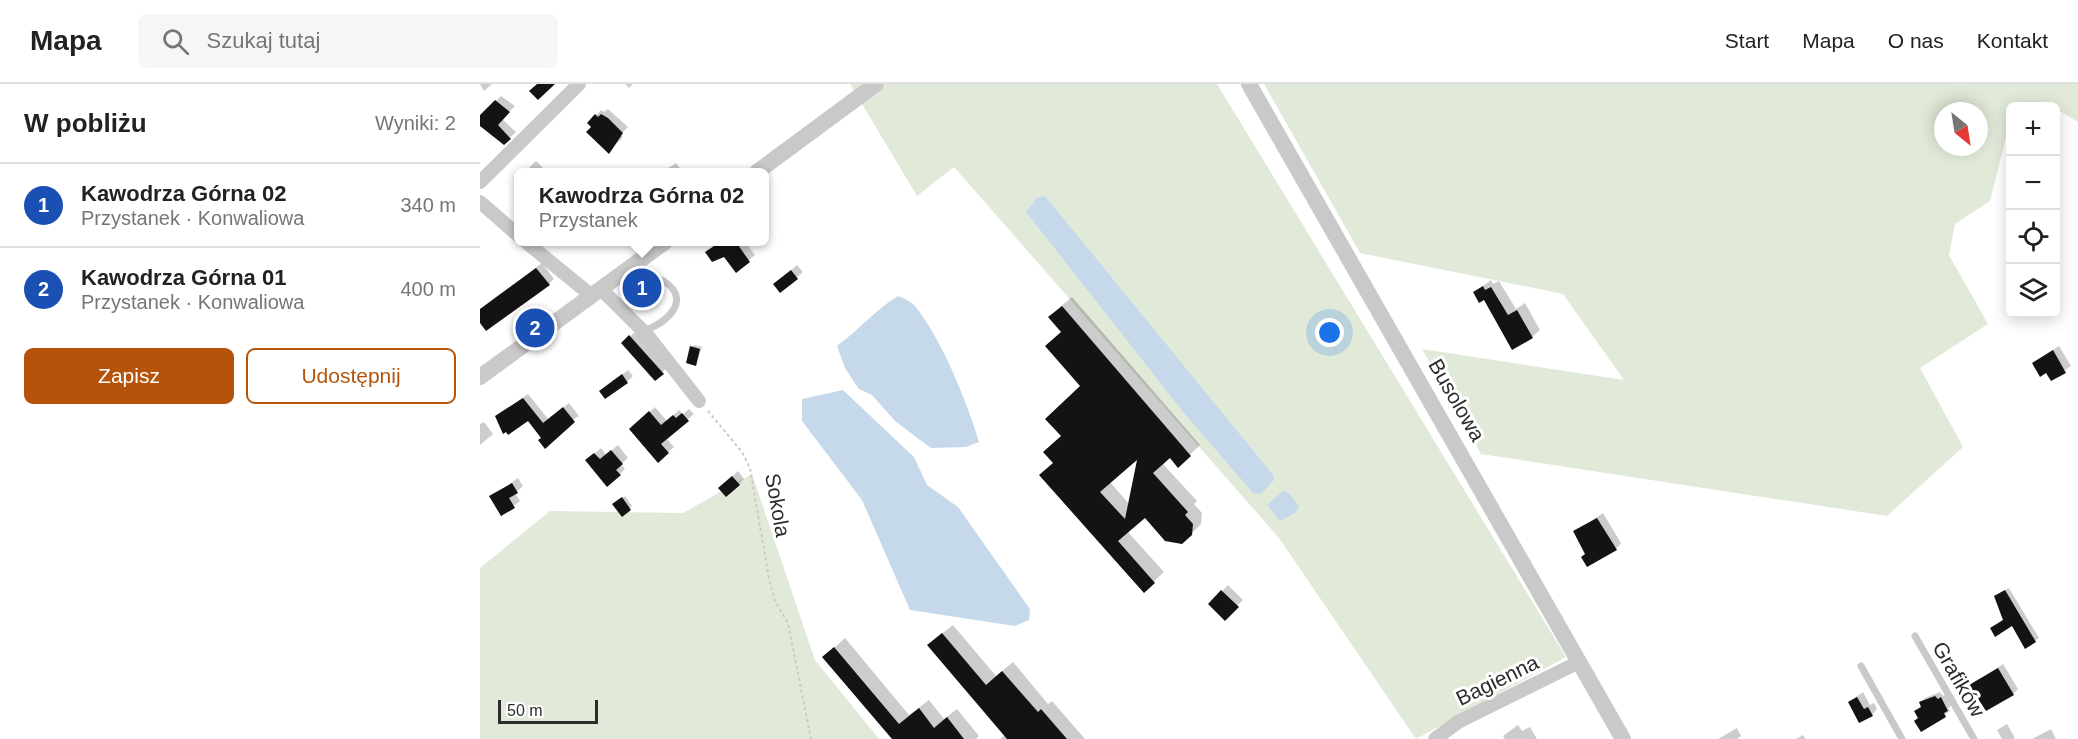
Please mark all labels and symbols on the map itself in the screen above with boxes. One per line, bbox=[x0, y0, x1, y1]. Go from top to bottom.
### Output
north arrow bbox=[1934, 102, 1988, 156]
pin: 1 bbox=[622, 266, 662, 310]
pin: 2 bbox=[516, 306, 554, 350]
your location bbox=[1315, 318, 1344, 347]
street label: Busolowa bbox=[1424, 355, 1490, 445]
street label: Sokola bbox=[761, 471, 795, 539]
street label: Grafików bbox=[1928, 637, 1990, 721]
street label: Bagienna bbox=[1452, 650, 1542, 710]
scale bar bbox=[498, 697, 598, 724]

